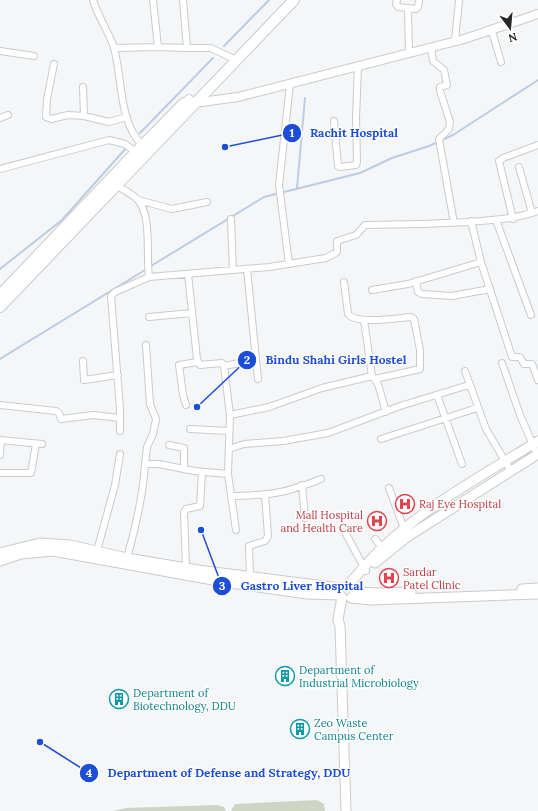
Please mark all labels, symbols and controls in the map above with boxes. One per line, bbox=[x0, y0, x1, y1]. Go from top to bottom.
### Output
north arrow bbox=[490, 8, 530, 48]
text: N bbox=[506, 30, 519, 46]
callout: Rachit Hospital bbox=[282, 121, 406, 145]
text: 1 bbox=[290, 125, 295, 140]
text: Rachit Hospital bbox=[310, 125, 398, 140]
callout: Bindu Shahi Girls Hostel bbox=[237, 348, 414, 372]
text: 2 bbox=[244, 352, 250, 367]
text: Bindu Shahi Girls Hostel bbox=[266, 352, 407, 367]
hospital icon: Raj Eye Hospital bbox=[394, 493, 416, 515]
place label: Raj Eye Hospital bbox=[419, 497, 501, 511]
place label: Mall Hospital and Health Care bbox=[280, 508, 363, 535]
hospital icon: Mall Hospital and Health Care bbox=[366, 510, 388, 532]
place label: Sardar Patel Clinic bbox=[403, 565, 461, 592]
hospital icon: Sardar Patel Clinic bbox=[378, 567, 400, 589]
callout: Gastro Liver Hospital bbox=[212, 574, 371, 598]
text: 3 bbox=[219, 578, 226, 593]
text: Gastro Liver Hospital bbox=[241, 578, 364, 593]
place label: Department of Industrial Microbiology bbox=[299, 663, 419, 690]
building icon: Department of Industrial Microbiology bbox=[274, 665, 296, 687]
place label: Department of Biotechnology, DDU bbox=[133, 686, 236, 713]
building icon: Department of Biotechnology, DDU bbox=[108, 688, 130, 710]
place label: Zeo Waste Campus Center bbox=[314, 716, 394, 743]
building icon: Zeo Waste Campus Center bbox=[289, 718, 311, 740]
callout: Department of Defense and Strategy, DDU bbox=[79, 761, 358, 785]
text: 4 bbox=[86, 765, 93, 780]
text: Department of Defense and Strategy, DDU bbox=[108, 765, 350, 780]

